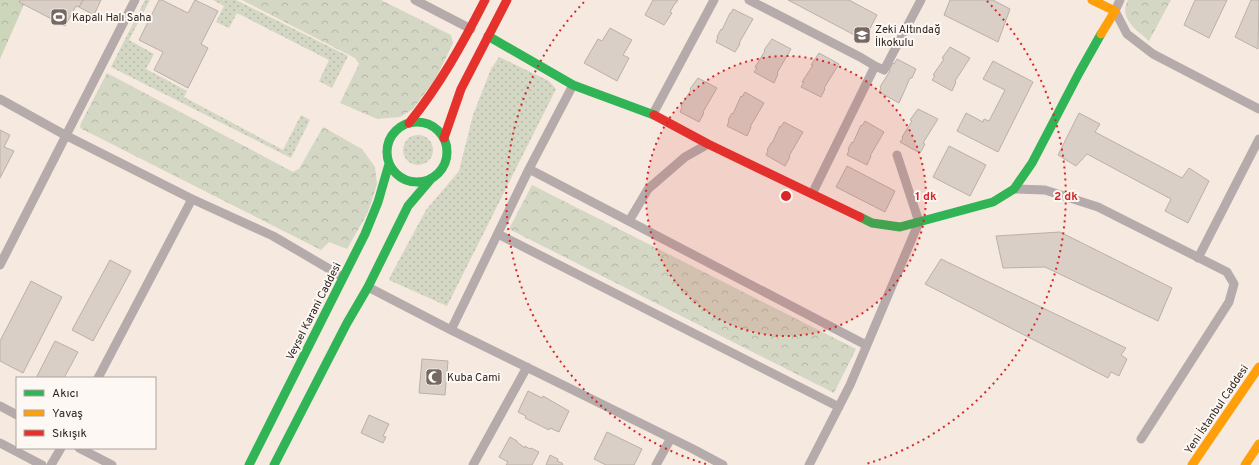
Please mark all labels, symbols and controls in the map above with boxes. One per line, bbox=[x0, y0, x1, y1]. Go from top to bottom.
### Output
sports icon: Kapalı Halı Saha bbox=[49, 7, 69, 27]
place label: Kapalı Halı Saha bbox=[72, 11, 151, 25]
place label: Zeki Altındağ İlkokulu bbox=[875, 23, 940, 50]
school or university icon: Zeki Altındağ İlkokulu bbox=[852, 25, 872, 45]
centre of rings bbox=[779, 189, 793, 203]
text: 1 dk bbox=[915, 189, 937, 205]
text: 2 dk bbox=[1054, 189, 1078, 205]
street label: Veysel Karani Caddesi bbox=[283, 260, 345, 363]
street label: Yeni İstanbul Caddesi bbox=[1181, 362, 1252, 457]
mosque icon: Kuba Cami bbox=[424, 367, 444, 387]
place label: Kuba Cami bbox=[447, 371, 500, 385]
legend bbox=[16, 377, 156, 449]
text: Akıcı bbox=[52, 386, 79, 402]
text: Yavaş bbox=[52, 406, 83, 422]
text: Sıkışık bbox=[52, 426, 87, 442]

